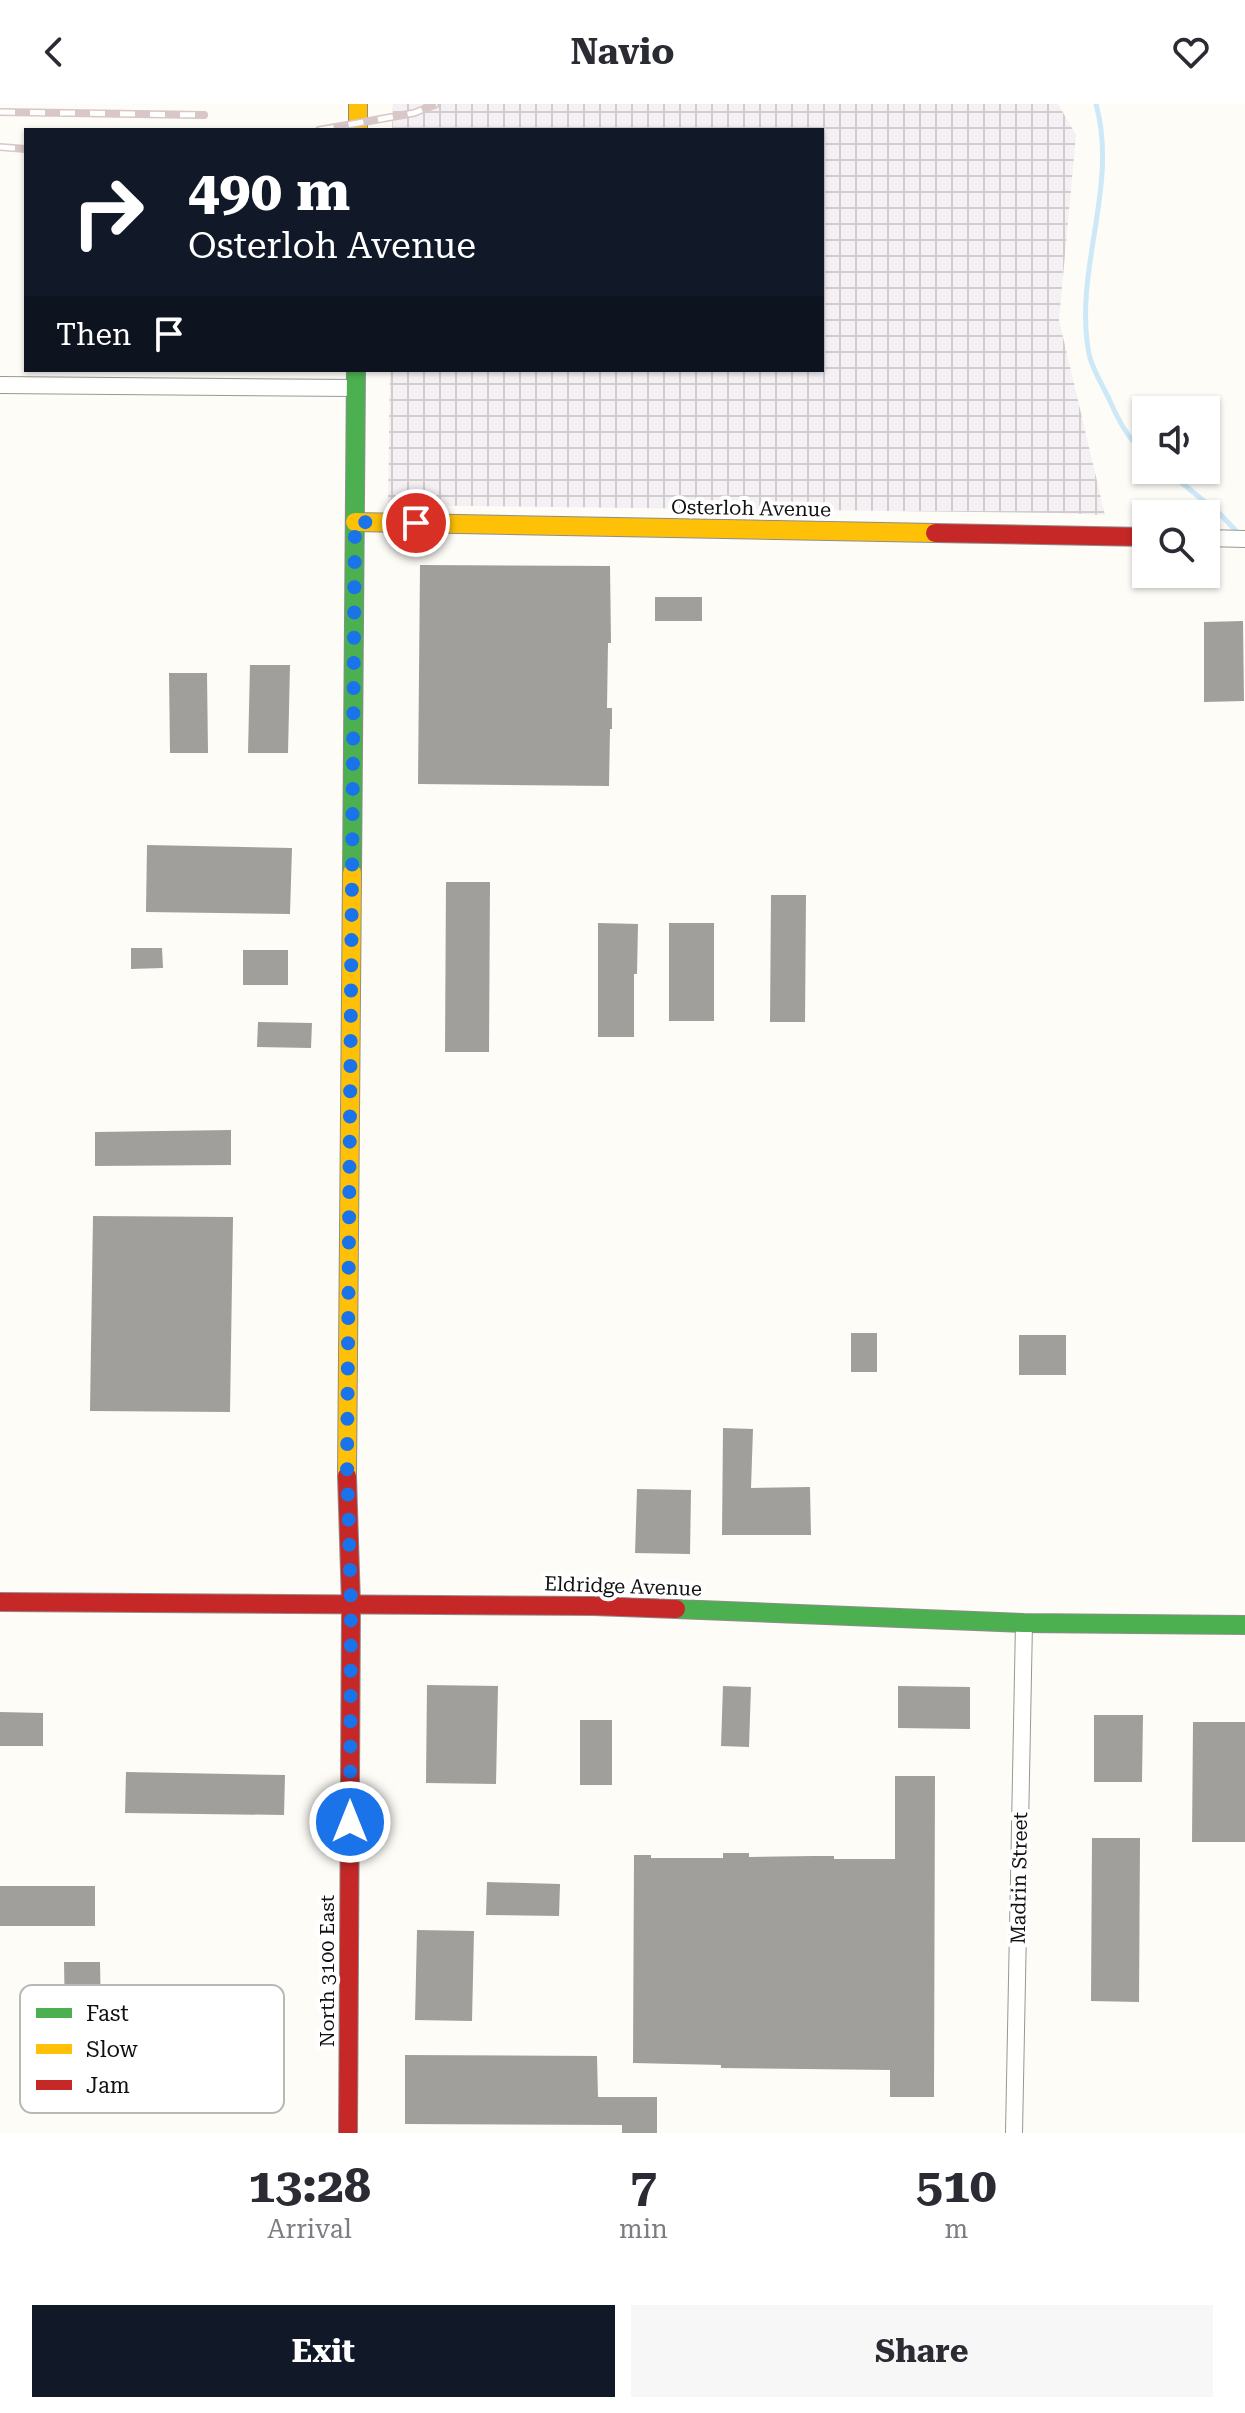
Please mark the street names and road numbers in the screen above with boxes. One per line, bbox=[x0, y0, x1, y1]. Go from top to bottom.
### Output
street label: Osterloh Avenue bbox=[671, 495, 831, 521]
street label: Eldridge Avenue bbox=[544, 1571, 702, 1601]
street label: Madrin Street bbox=[1006, 1811, 1032, 1944]
street label: North 3100 East bbox=[315, 1894, 339, 2047]

